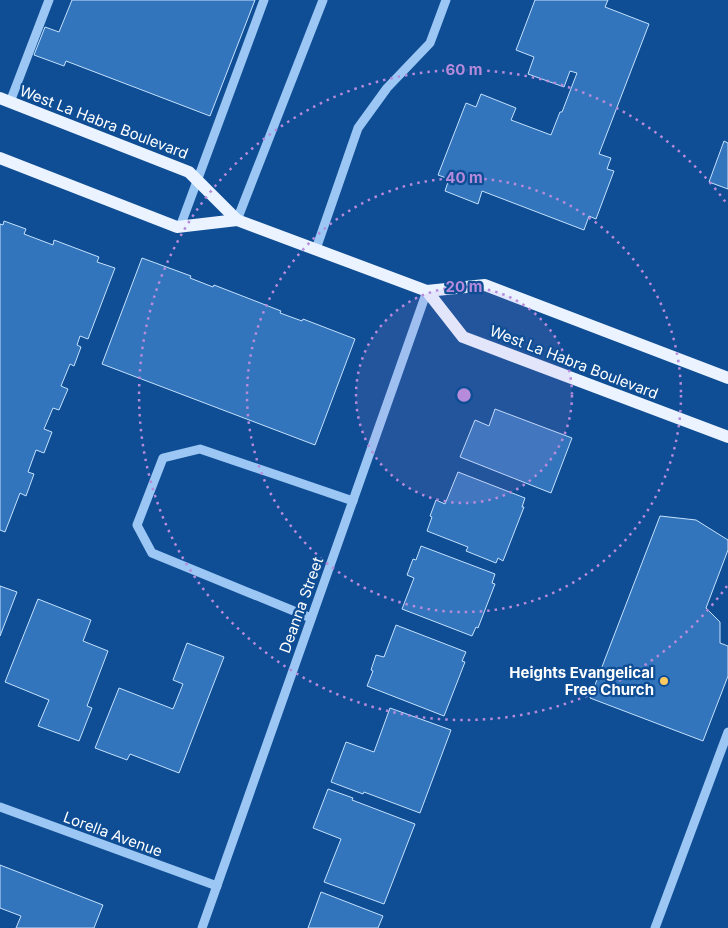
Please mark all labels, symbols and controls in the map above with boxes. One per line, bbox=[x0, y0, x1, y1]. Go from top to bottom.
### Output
text: 60 m bbox=[445, 60, 483, 79]
street label: West La Habra Boulevard bbox=[17, 81, 191, 163]
text: 40 m bbox=[445, 168, 483, 187]
text: 20 m bbox=[446, 277, 482, 296]
street label: West La Habra Boulevard bbox=[487, 321, 661, 403]
centre of rings bbox=[455, 386, 473, 404]
street label: Deanna Street bbox=[275, 554, 327, 656]
place label: Heights Evangelical Free Church bbox=[509, 663, 654, 699]
marker: Heights Evangelical Free Church bbox=[658, 675, 670, 687]
street label: Lorella Avenue bbox=[61, 807, 165, 861]

